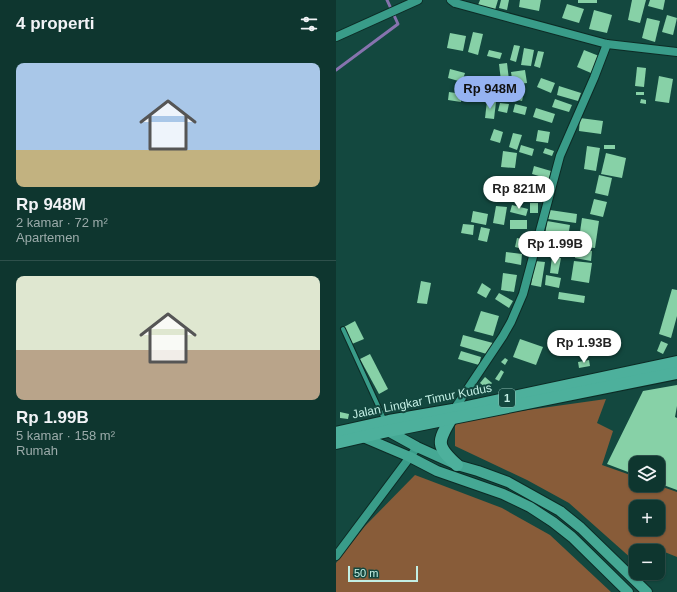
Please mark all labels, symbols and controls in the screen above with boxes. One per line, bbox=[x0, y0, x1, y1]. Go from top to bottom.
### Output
icon: filters bbox=[298, 13, 320, 35]
text: 4 properti bbox=[16, 14, 94, 33]
pin: Rp 948M bbox=[453, 76, 527, 110]
text: Rp 948M bbox=[463, 81, 517, 96]
icon: home bbox=[132, 89, 204, 161]
pin: Rp 821M bbox=[482, 176, 556, 210]
text: Rp 821M bbox=[492, 181, 546, 196]
text: Rp 948M bbox=[16, 195, 86, 214]
text: 2 kamar · 72 m² bbox=[16, 215, 108, 230]
text: Apartemen bbox=[16, 230, 80, 245]
pin: Rp 1.99B bbox=[514, 231, 596, 265]
text: Rp 1.99B bbox=[527, 236, 583, 251]
icon: home bbox=[132, 302, 204, 374]
pin: Rp 1.93B bbox=[543, 330, 625, 364]
text: Rp 1.93B bbox=[556, 335, 612, 350]
street label: Jalan Lingkar Timur Kudus bbox=[351, 381, 493, 421]
road number: 1 bbox=[499, 389, 515, 407]
text: Rp 1.99B bbox=[16, 408, 89, 427]
text: 5 kamar · 158 m² bbox=[16, 428, 115, 443]
text: Rumah bbox=[16, 443, 58, 458]
map controls bbox=[629, 456, 665, 580]
button: layers bbox=[629, 456, 665, 492]
button: + bbox=[629, 500, 665, 536]
button: − bbox=[629, 544, 665, 580]
scale bar bbox=[348, 564, 418, 583]
text: 50 m bbox=[354, 567, 378, 579]

